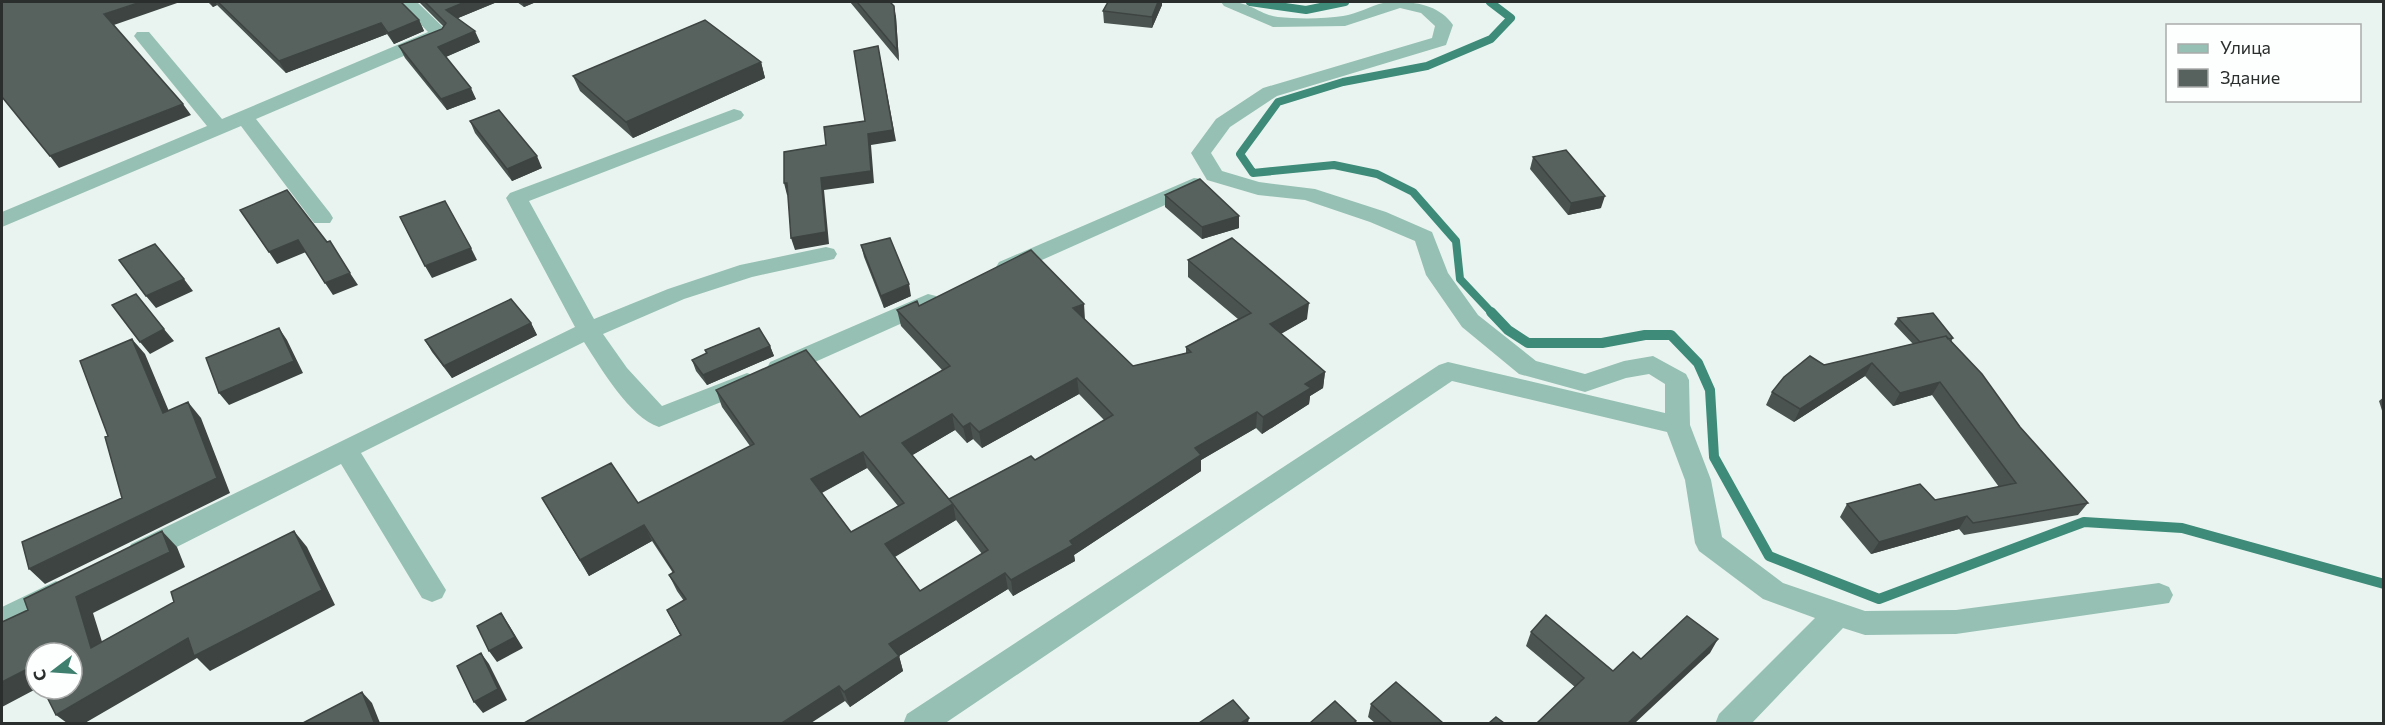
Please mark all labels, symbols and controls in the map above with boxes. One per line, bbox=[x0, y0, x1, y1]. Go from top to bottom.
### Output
legend bbox=[2166, 24, 2361, 102]
text: Улица bbox=[2220, 36, 2271, 58]
text: Здание bbox=[2220, 66, 2280, 88]
north arrow bbox=[24, 641, 84, 701]
text: С bbox=[28, 667, 50, 684]

